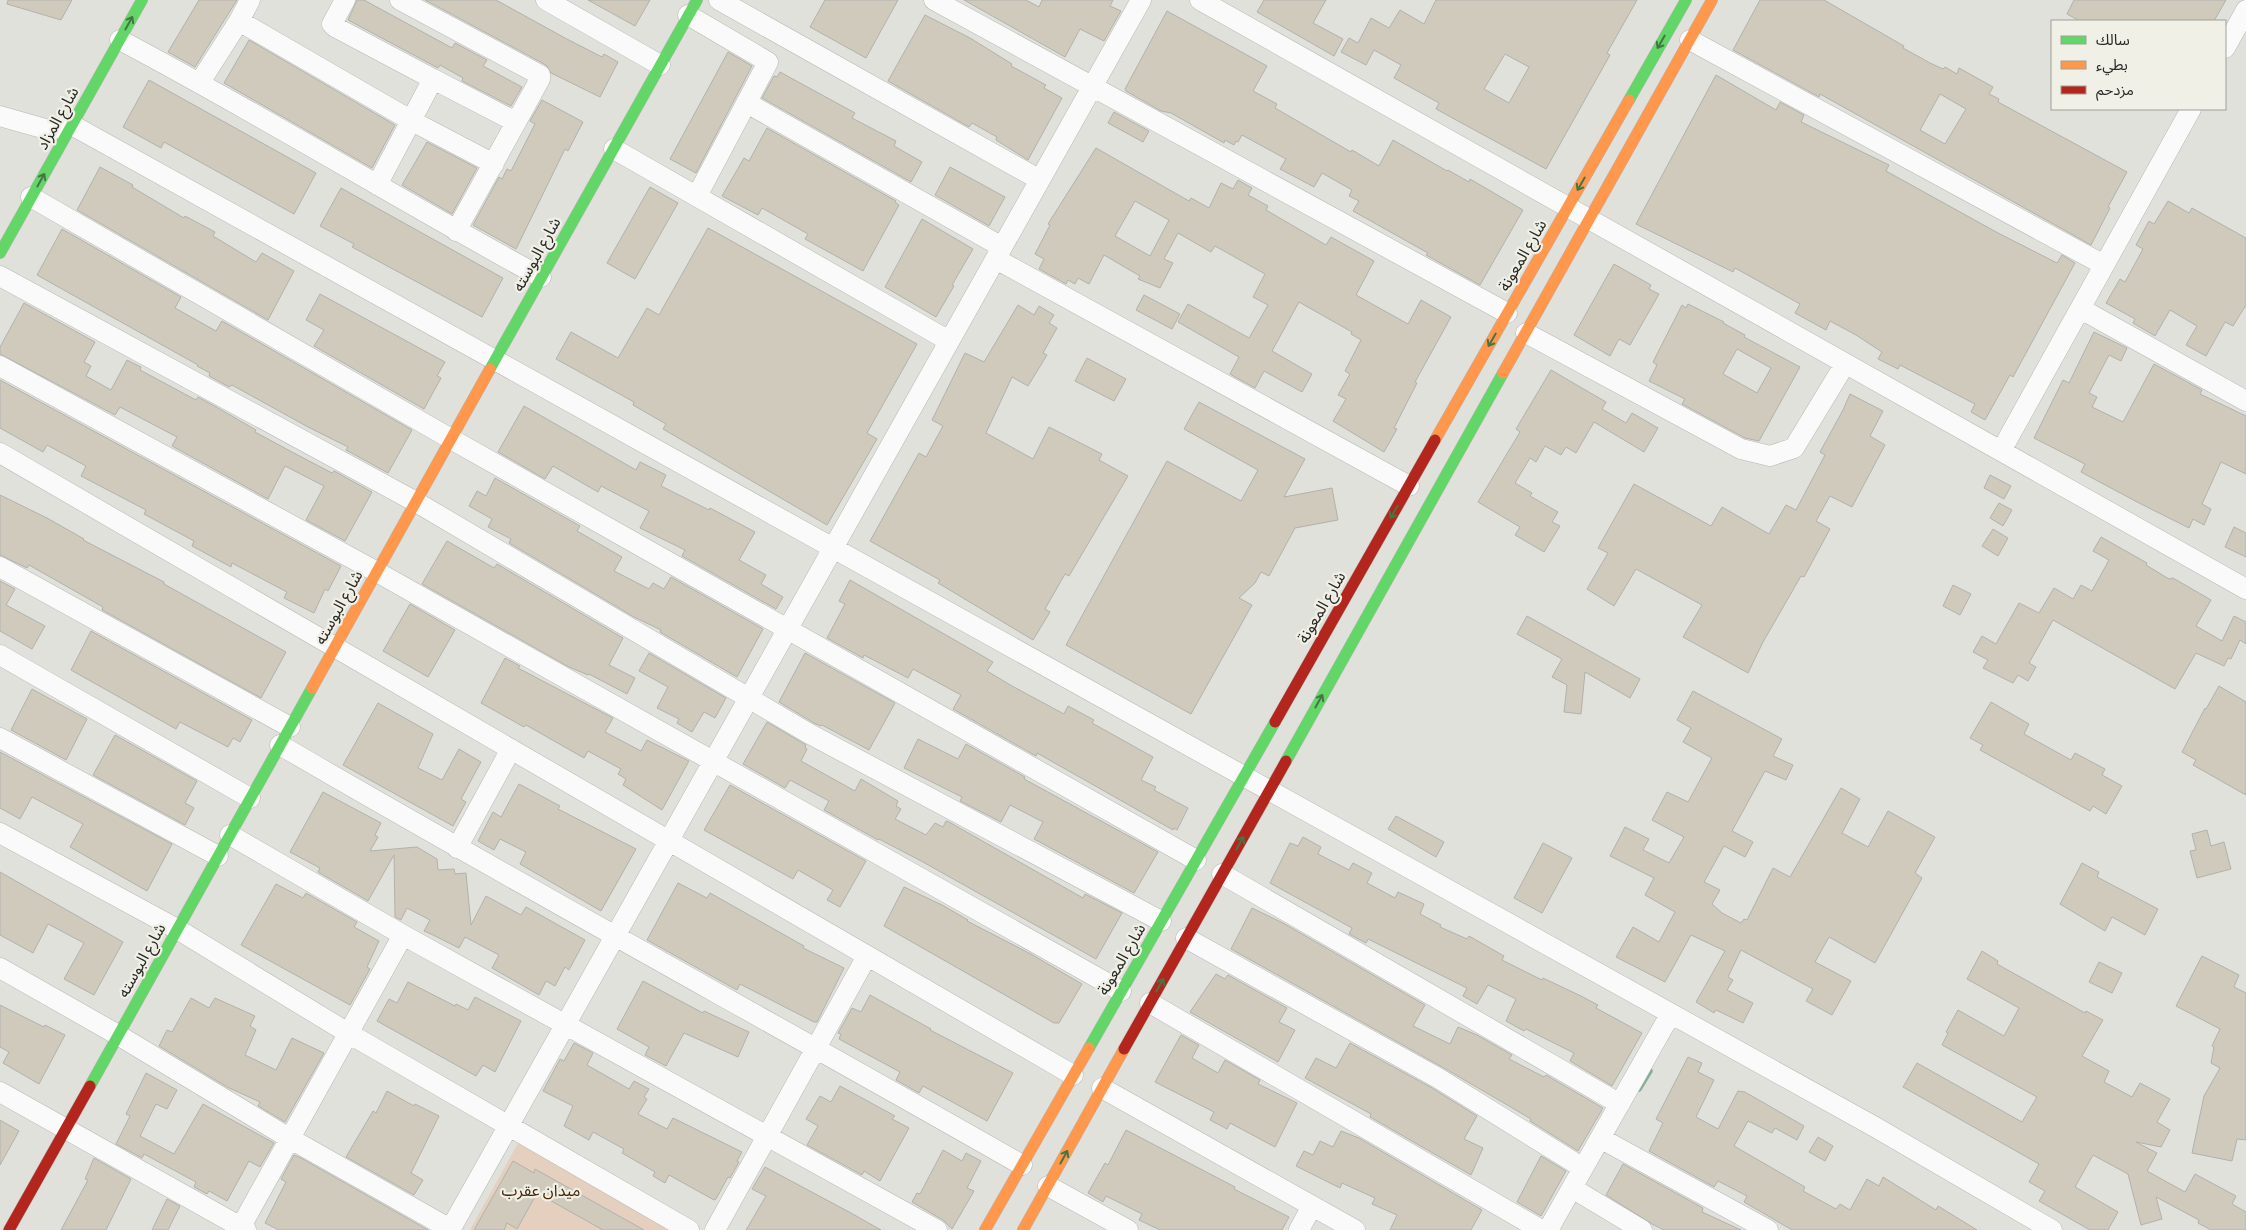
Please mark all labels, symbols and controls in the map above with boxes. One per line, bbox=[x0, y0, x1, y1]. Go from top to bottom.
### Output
one-way arrow bbox=[125, 16, 135, 30]
legend bbox=[2051, 20, 2226, 110]
text: سالك bbox=[2096, 30, 2130, 51]
one-way arrow bbox=[1656, 35, 1666, 49]
text: بطيء bbox=[2096, 55, 2128, 76]
text: مزدحم bbox=[2096, 80, 2134, 101]
street label: شارع المزاد bbox=[32, 83, 85, 154]
one-way arrow bbox=[36, 172, 46, 187]
one-way arrow bbox=[1576, 176, 1586, 191]
street label: شارع البوسته bbox=[507, 213, 567, 296]
street label: شارع المعونة bbox=[1493, 216, 1553, 296]
one-way arrow bbox=[1487, 332, 1496, 347]
one-way arrow bbox=[1389, 504, 1399, 518]
street label: شارع البوسته bbox=[309, 566, 369, 649]
street label: شارع المعونة bbox=[1292, 568, 1352, 648]
one-way arrow bbox=[1314, 694, 1324, 709]
one-way arrow bbox=[1235, 836, 1245, 851]
street label: شارع البوسته bbox=[112, 919, 172, 1002]
street label: شارع المعونة bbox=[1092, 920, 1152, 1000]
one-way arrow bbox=[1155, 977, 1165, 992]
one-way arrow bbox=[1059, 1150, 1069, 1165]
park label: ميدان عقرب bbox=[501, 1180, 581, 1202]

